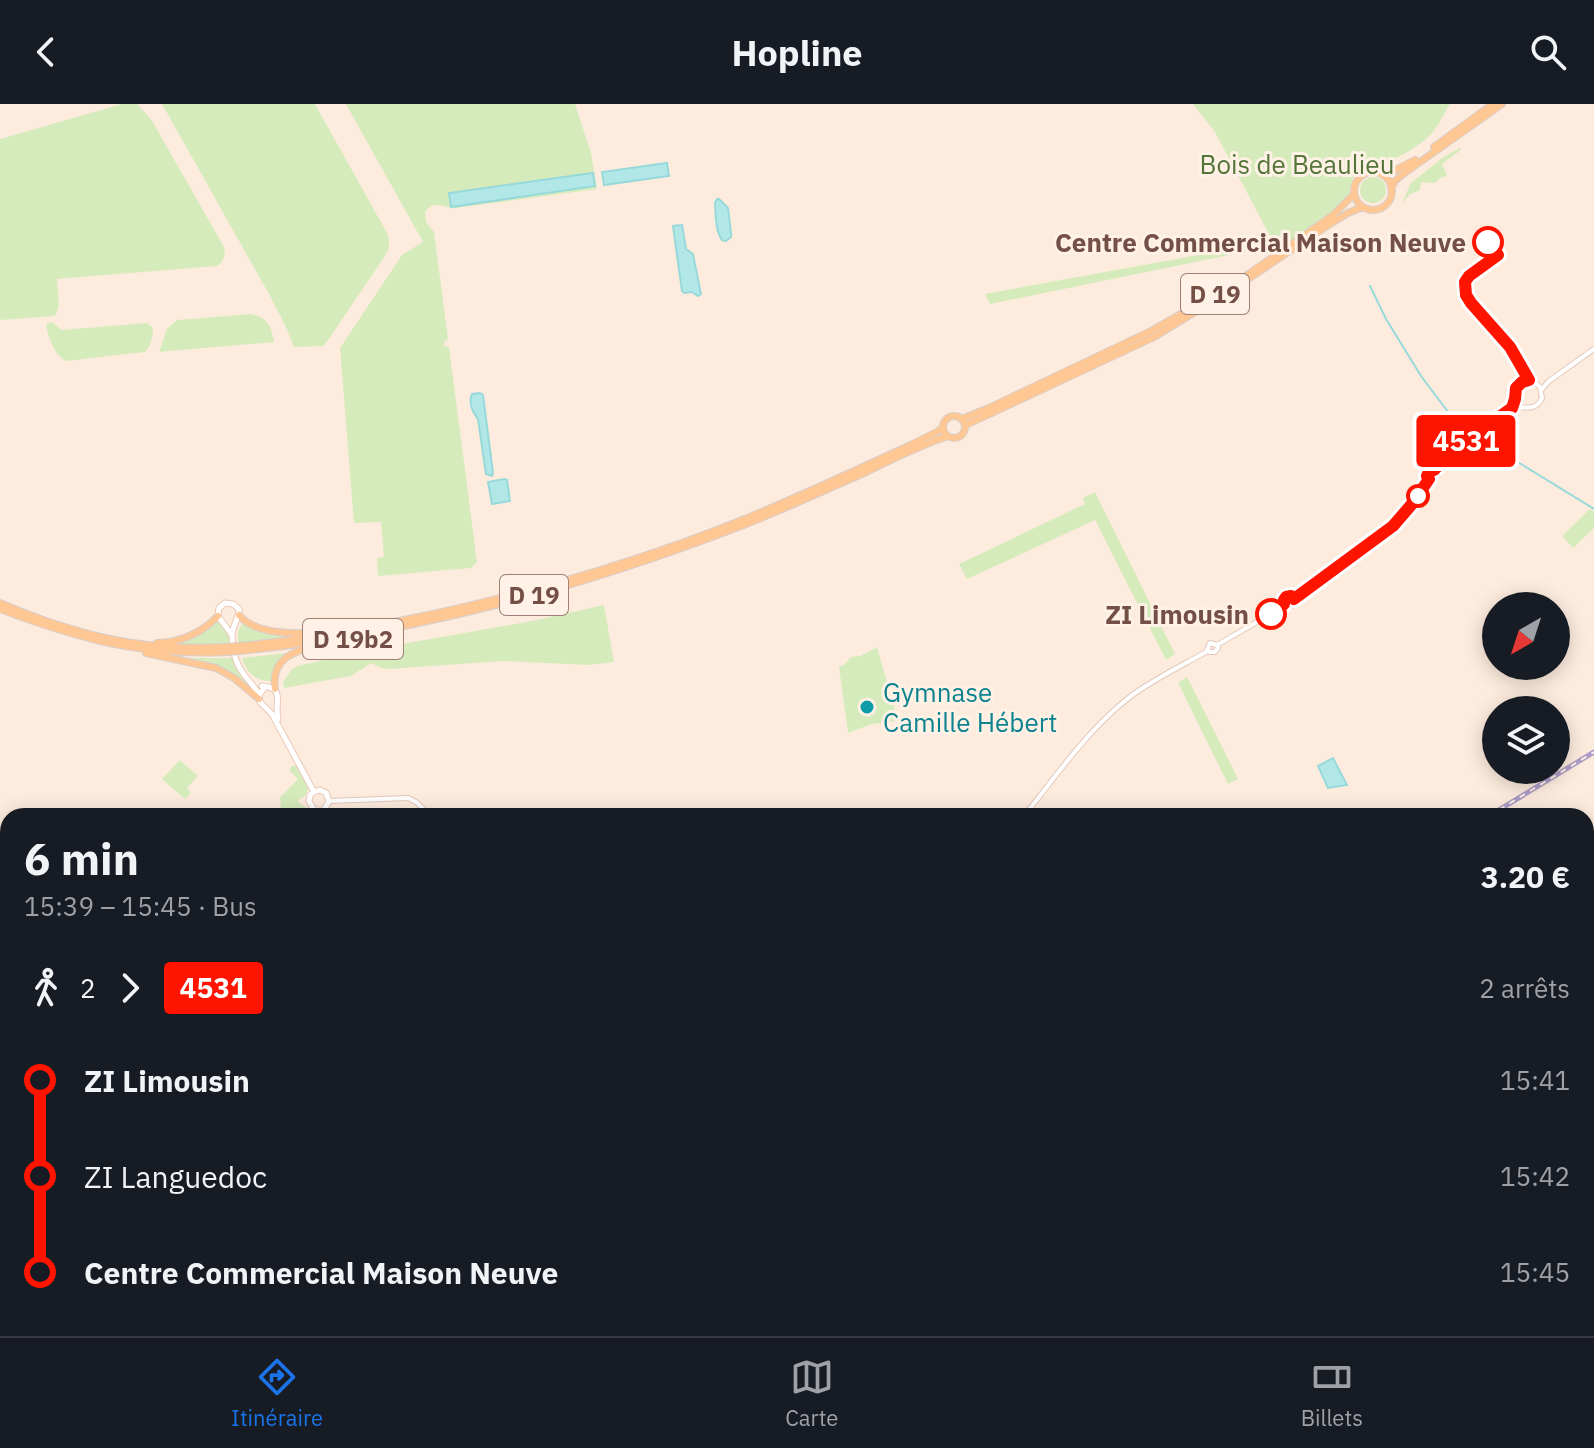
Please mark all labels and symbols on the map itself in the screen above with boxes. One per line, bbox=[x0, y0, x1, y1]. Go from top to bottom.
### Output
park label: Bois de Beaulieu bbox=[1200, 147, 1394, 181]
place label: Centre Commercial Maison Neuve bbox=[1055, 225, 1466, 259]
marker: Centre Commercial Maison Neuve bbox=[1473, 227, 1503, 257]
road number: D 19 bbox=[1181, 274, 1249, 314]
line badge: 4531 bbox=[1410, 415, 1522, 467]
unlabelled marker bbox=[1407, 485, 1429, 507]
road number: D 19 bbox=[500, 575, 568, 615]
north arrow bbox=[1482, 592, 1570, 680]
place label: ZI Limousin bbox=[1105, 597, 1249, 631]
marker: ZI Limousin bbox=[1256, 599, 1286, 629]
road number: D 19b2 bbox=[303, 619, 403, 659]
place label: Gymnase Camille Hébert bbox=[883, 675, 1057, 739]
marker: Gymnase Camille Hébert bbox=[858, 698, 876, 716]

